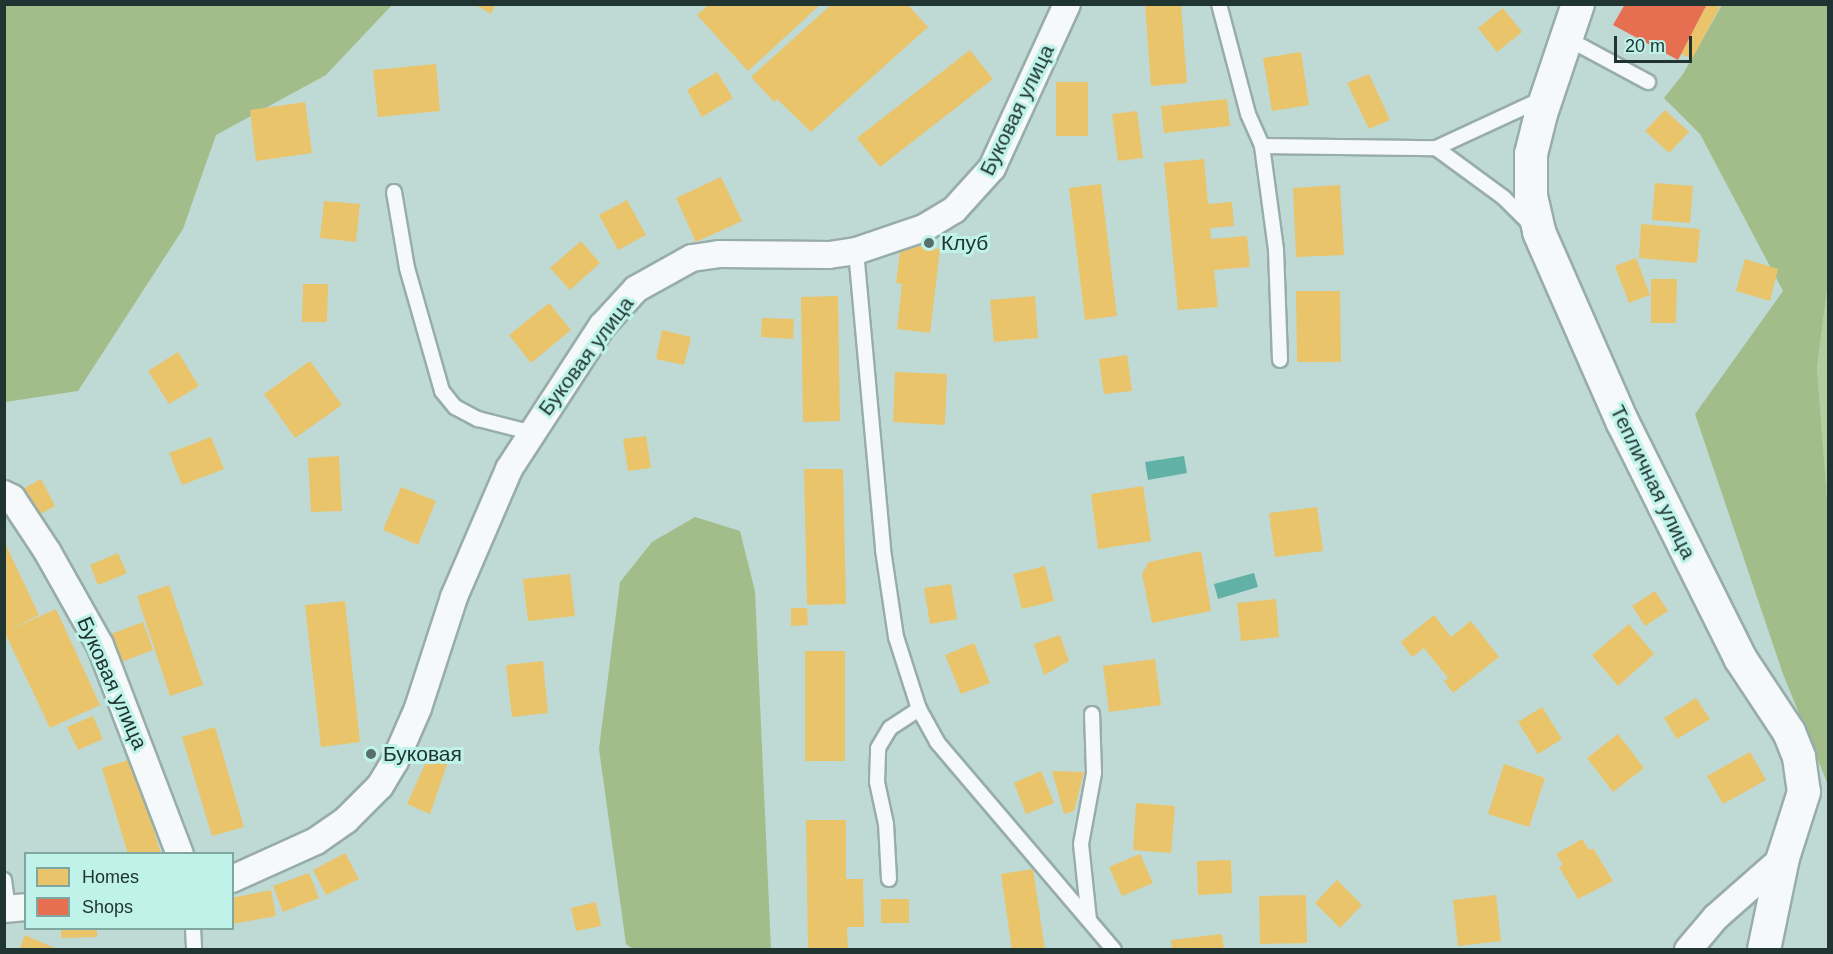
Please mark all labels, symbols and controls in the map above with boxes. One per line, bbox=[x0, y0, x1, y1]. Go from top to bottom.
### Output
scale bar bbox=[1617, 24, 1695, 62]
text: 20 m bbox=[1625, 36, 1665, 56]
street label: Буковая улица bbox=[974, 40, 1060, 180]
place label: Клуб bbox=[941, 230, 988, 256]
marker: Клуб bbox=[922, 236, 936, 250]
street label: Буковая улица bbox=[533, 292, 639, 420]
street label: Тепличная улица bbox=[1605, 401, 1701, 563]
street label: Буковая улица bbox=[72, 613, 152, 753]
place label: Буковая bbox=[383, 741, 462, 767]
marker: Буковая bbox=[364, 747, 378, 761]
legend bbox=[24, 852, 234, 930]
text: Homes bbox=[82, 867, 139, 887]
text: Shops bbox=[82, 897, 133, 917]

